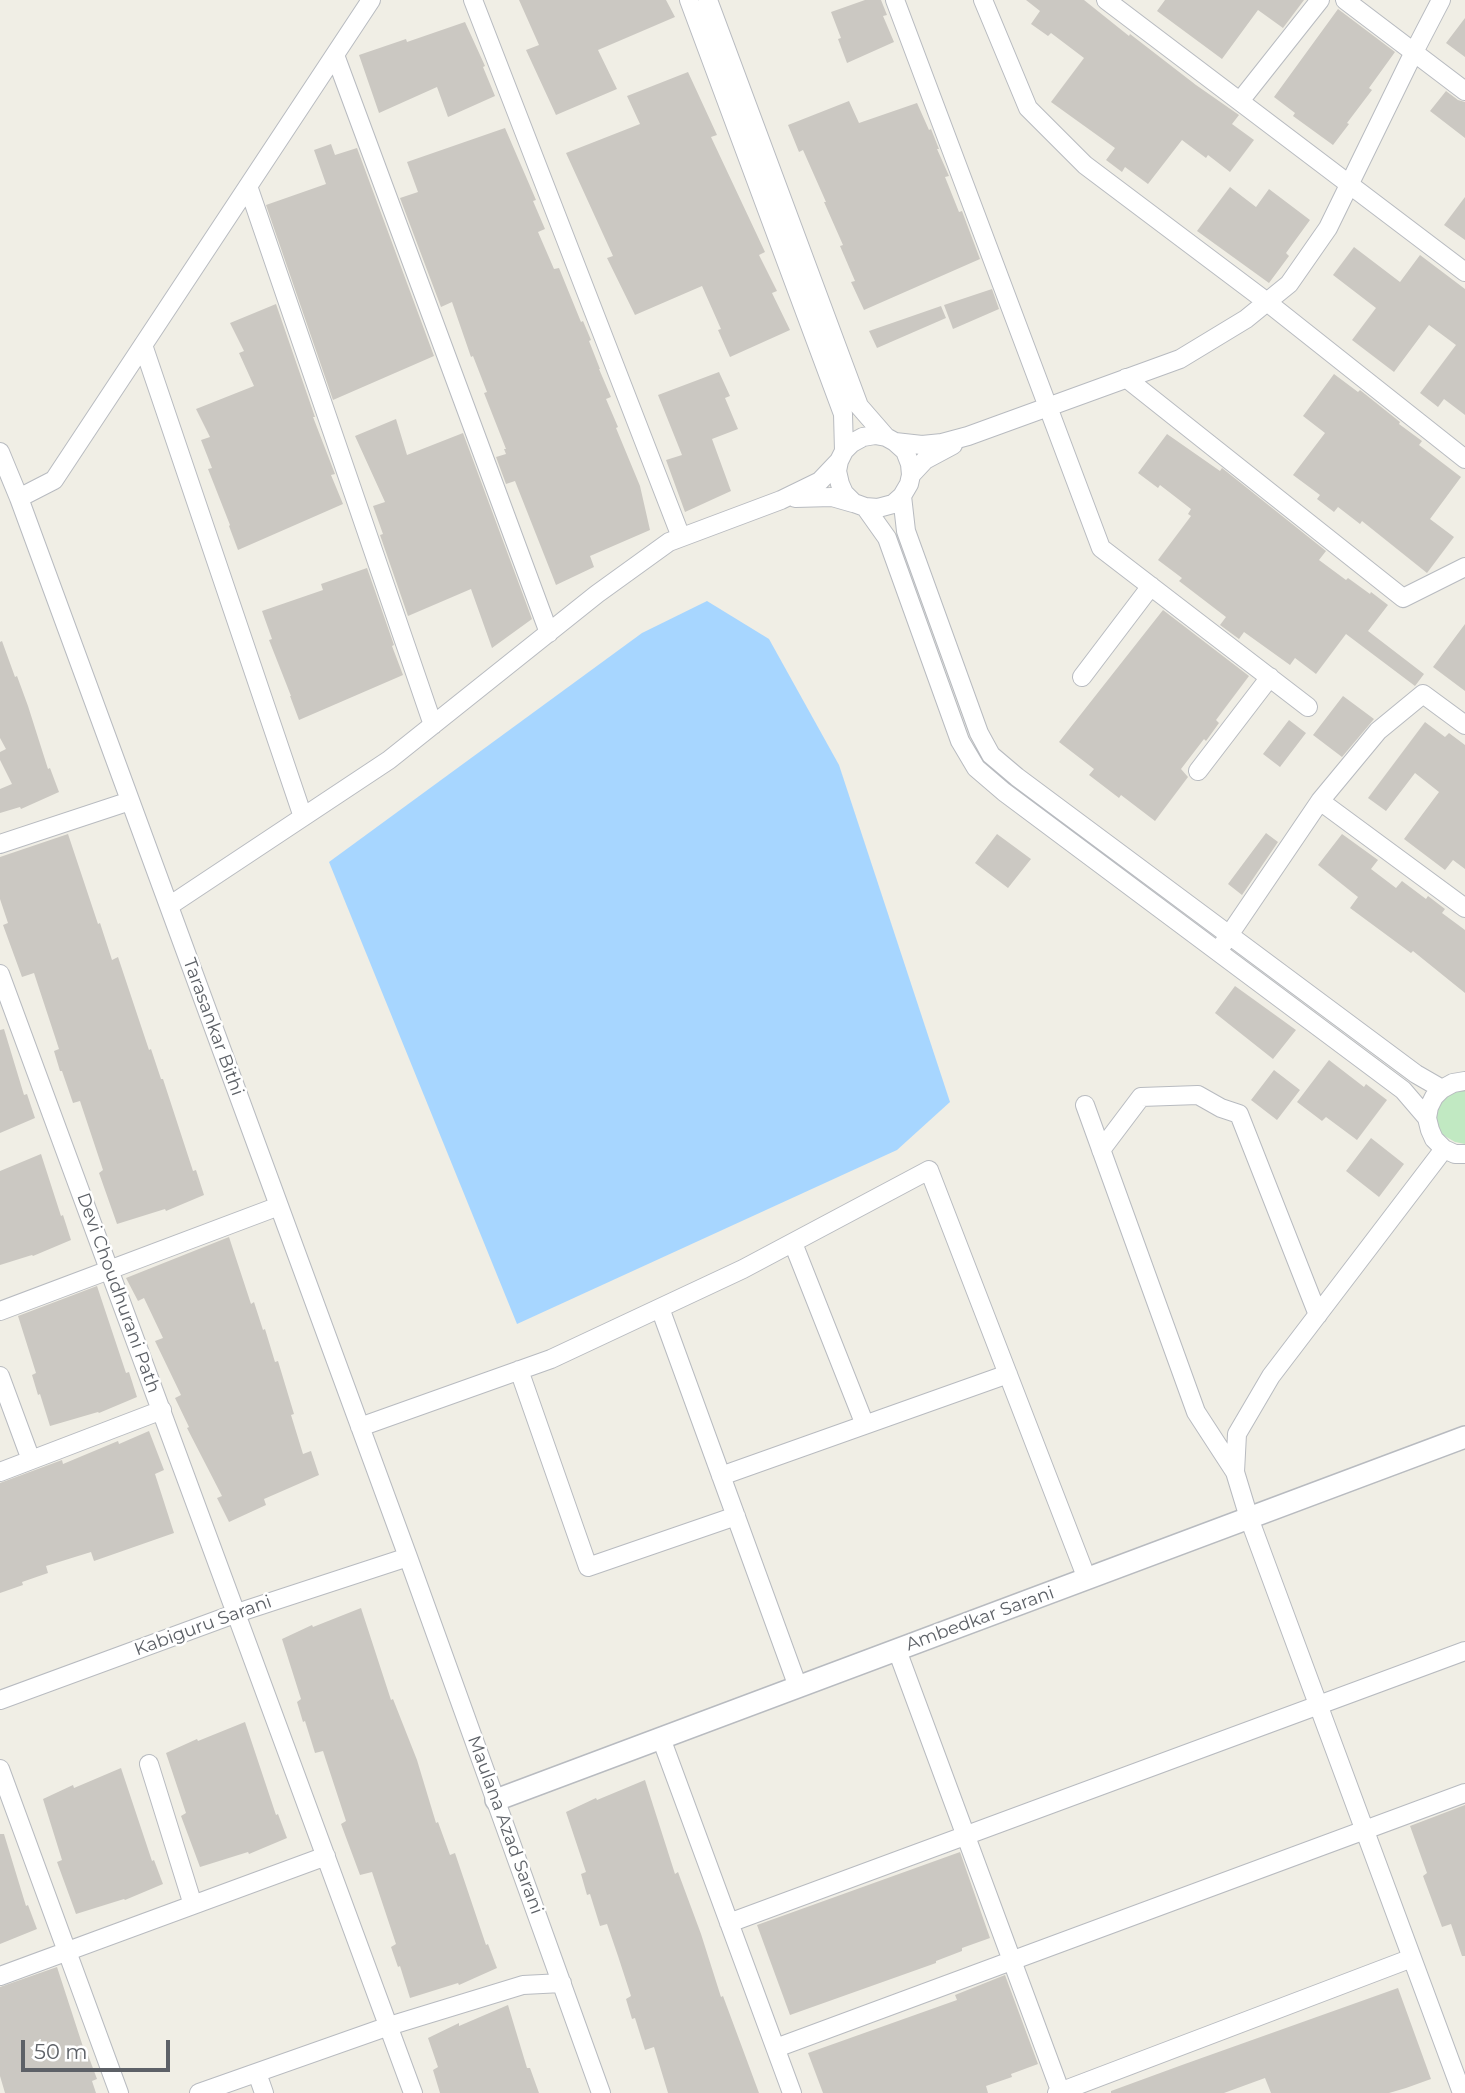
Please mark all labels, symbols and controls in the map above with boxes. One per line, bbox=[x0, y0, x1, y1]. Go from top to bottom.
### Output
street label: Tarasankar Bithi bbox=[178, 955, 248, 1099]
street label: Devi Choudhurani Path bbox=[72, 1190, 164, 1396]
street label: Ambedkar Sarani bbox=[903, 1582, 1057, 1656]
street label: Kabiguru Sarani bbox=[131, 1591, 275, 1661]
street label: Maulana Azad Sarani bbox=[463, 1733, 547, 1917]
scale bar bbox=[24, 2026, 173, 2070]
text: 50 m bbox=[34, 2039, 88, 2064]

